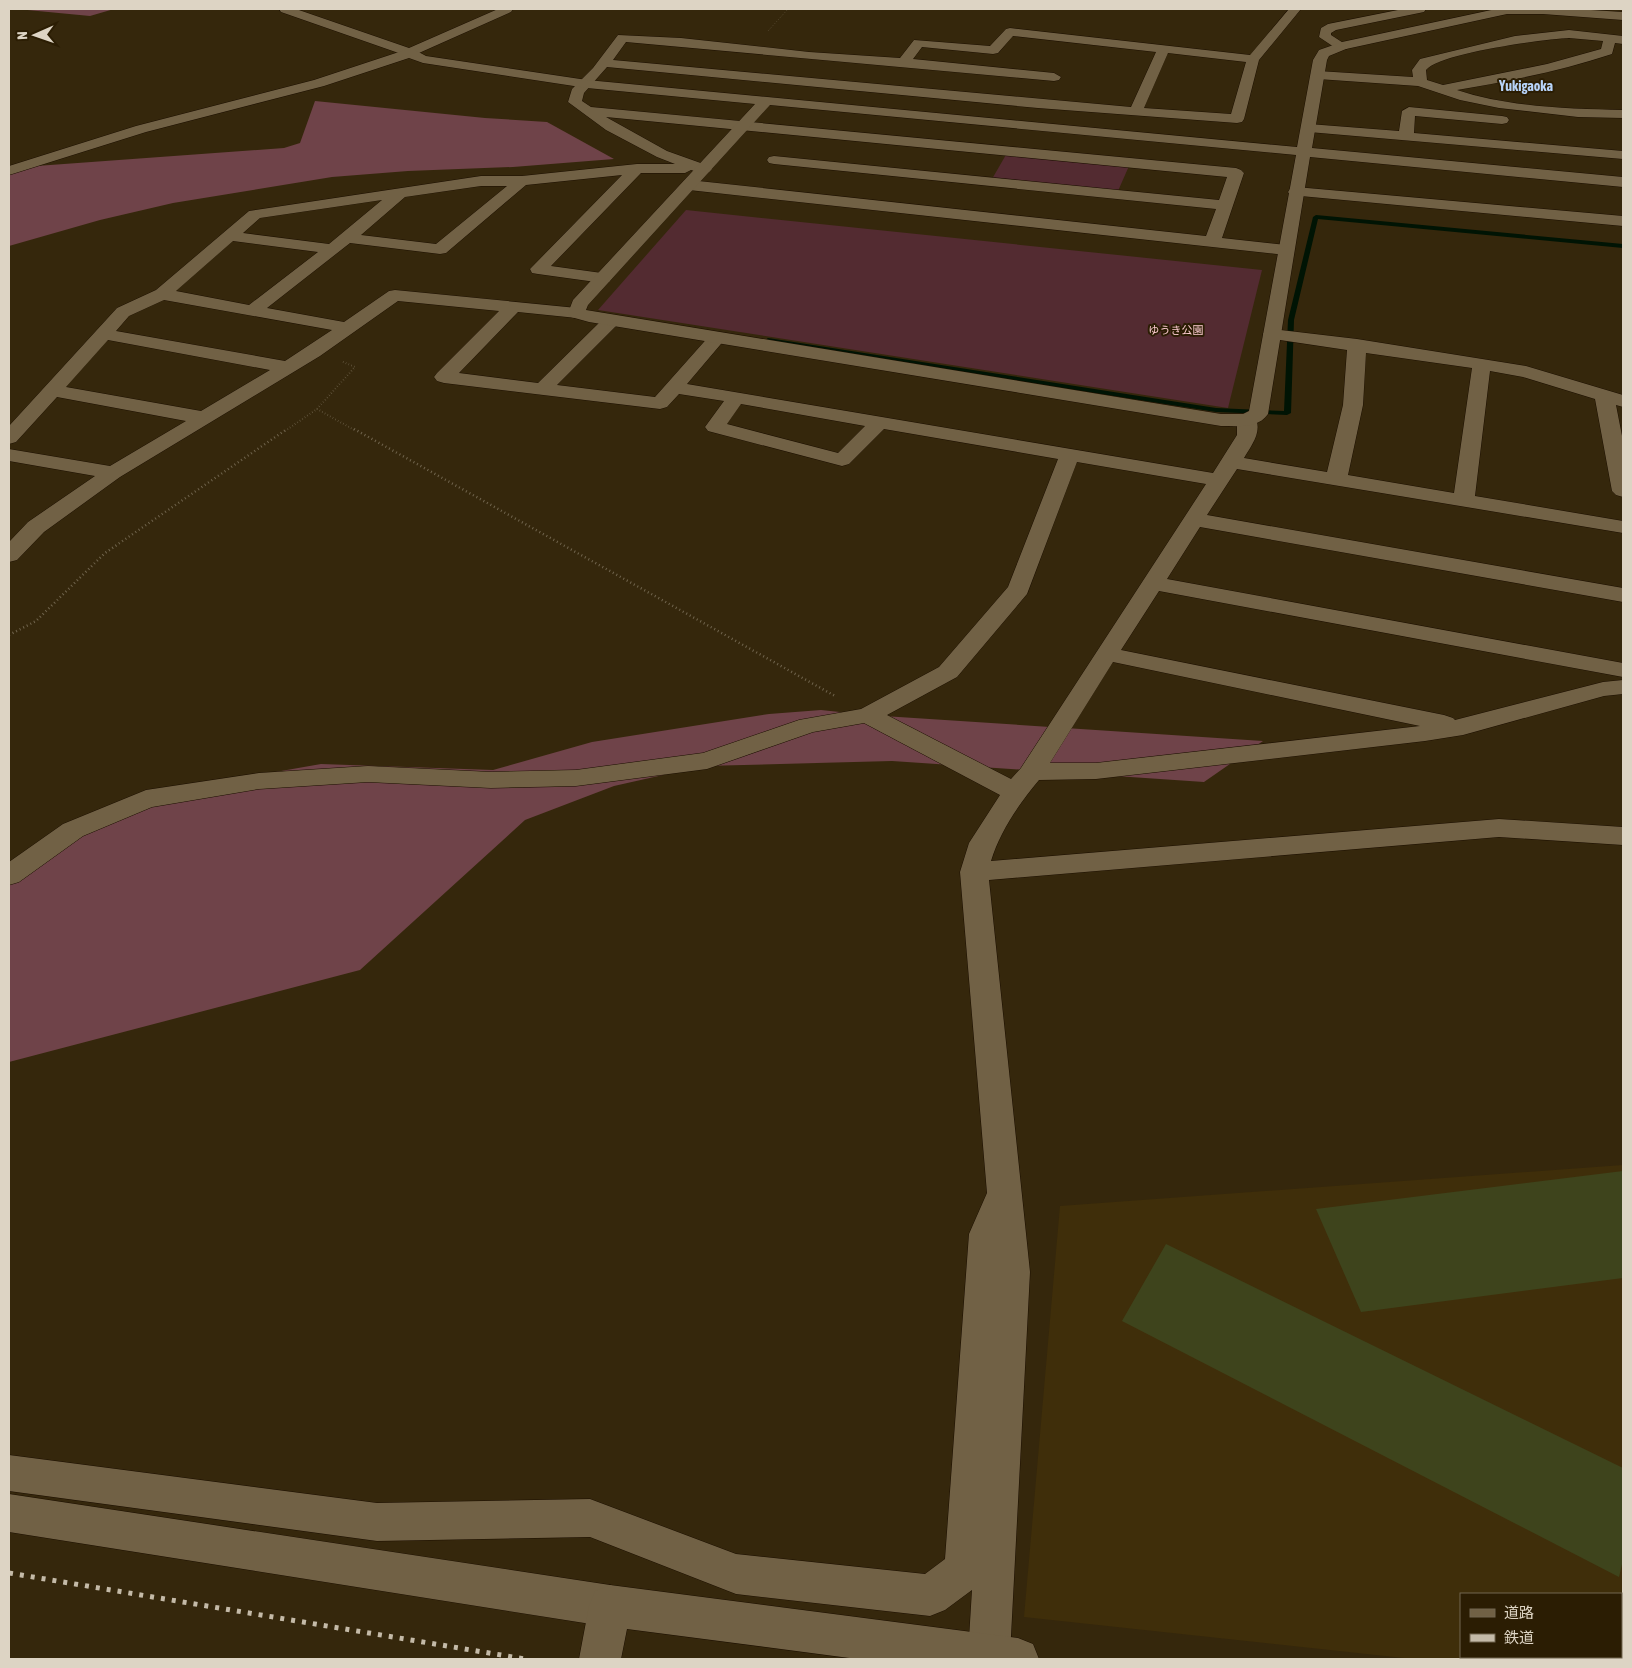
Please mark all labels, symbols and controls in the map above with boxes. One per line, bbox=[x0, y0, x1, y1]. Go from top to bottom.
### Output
north arrow bbox=[10, 10, 60, 60]
text: N bbox=[14, 31, 30, 40]
district label: Yukigaoka bbox=[1498, 78, 1553, 94]
park label: ゆうき公園 bbox=[1149, 324, 1204, 336]
legend bbox=[1460, 1593, 1622, 1658]
text: 道路 bbox=[1504, 1604, 1534, 1621]
text: 鉄道 bbox=[1504, 1629, 1534, 1646]

